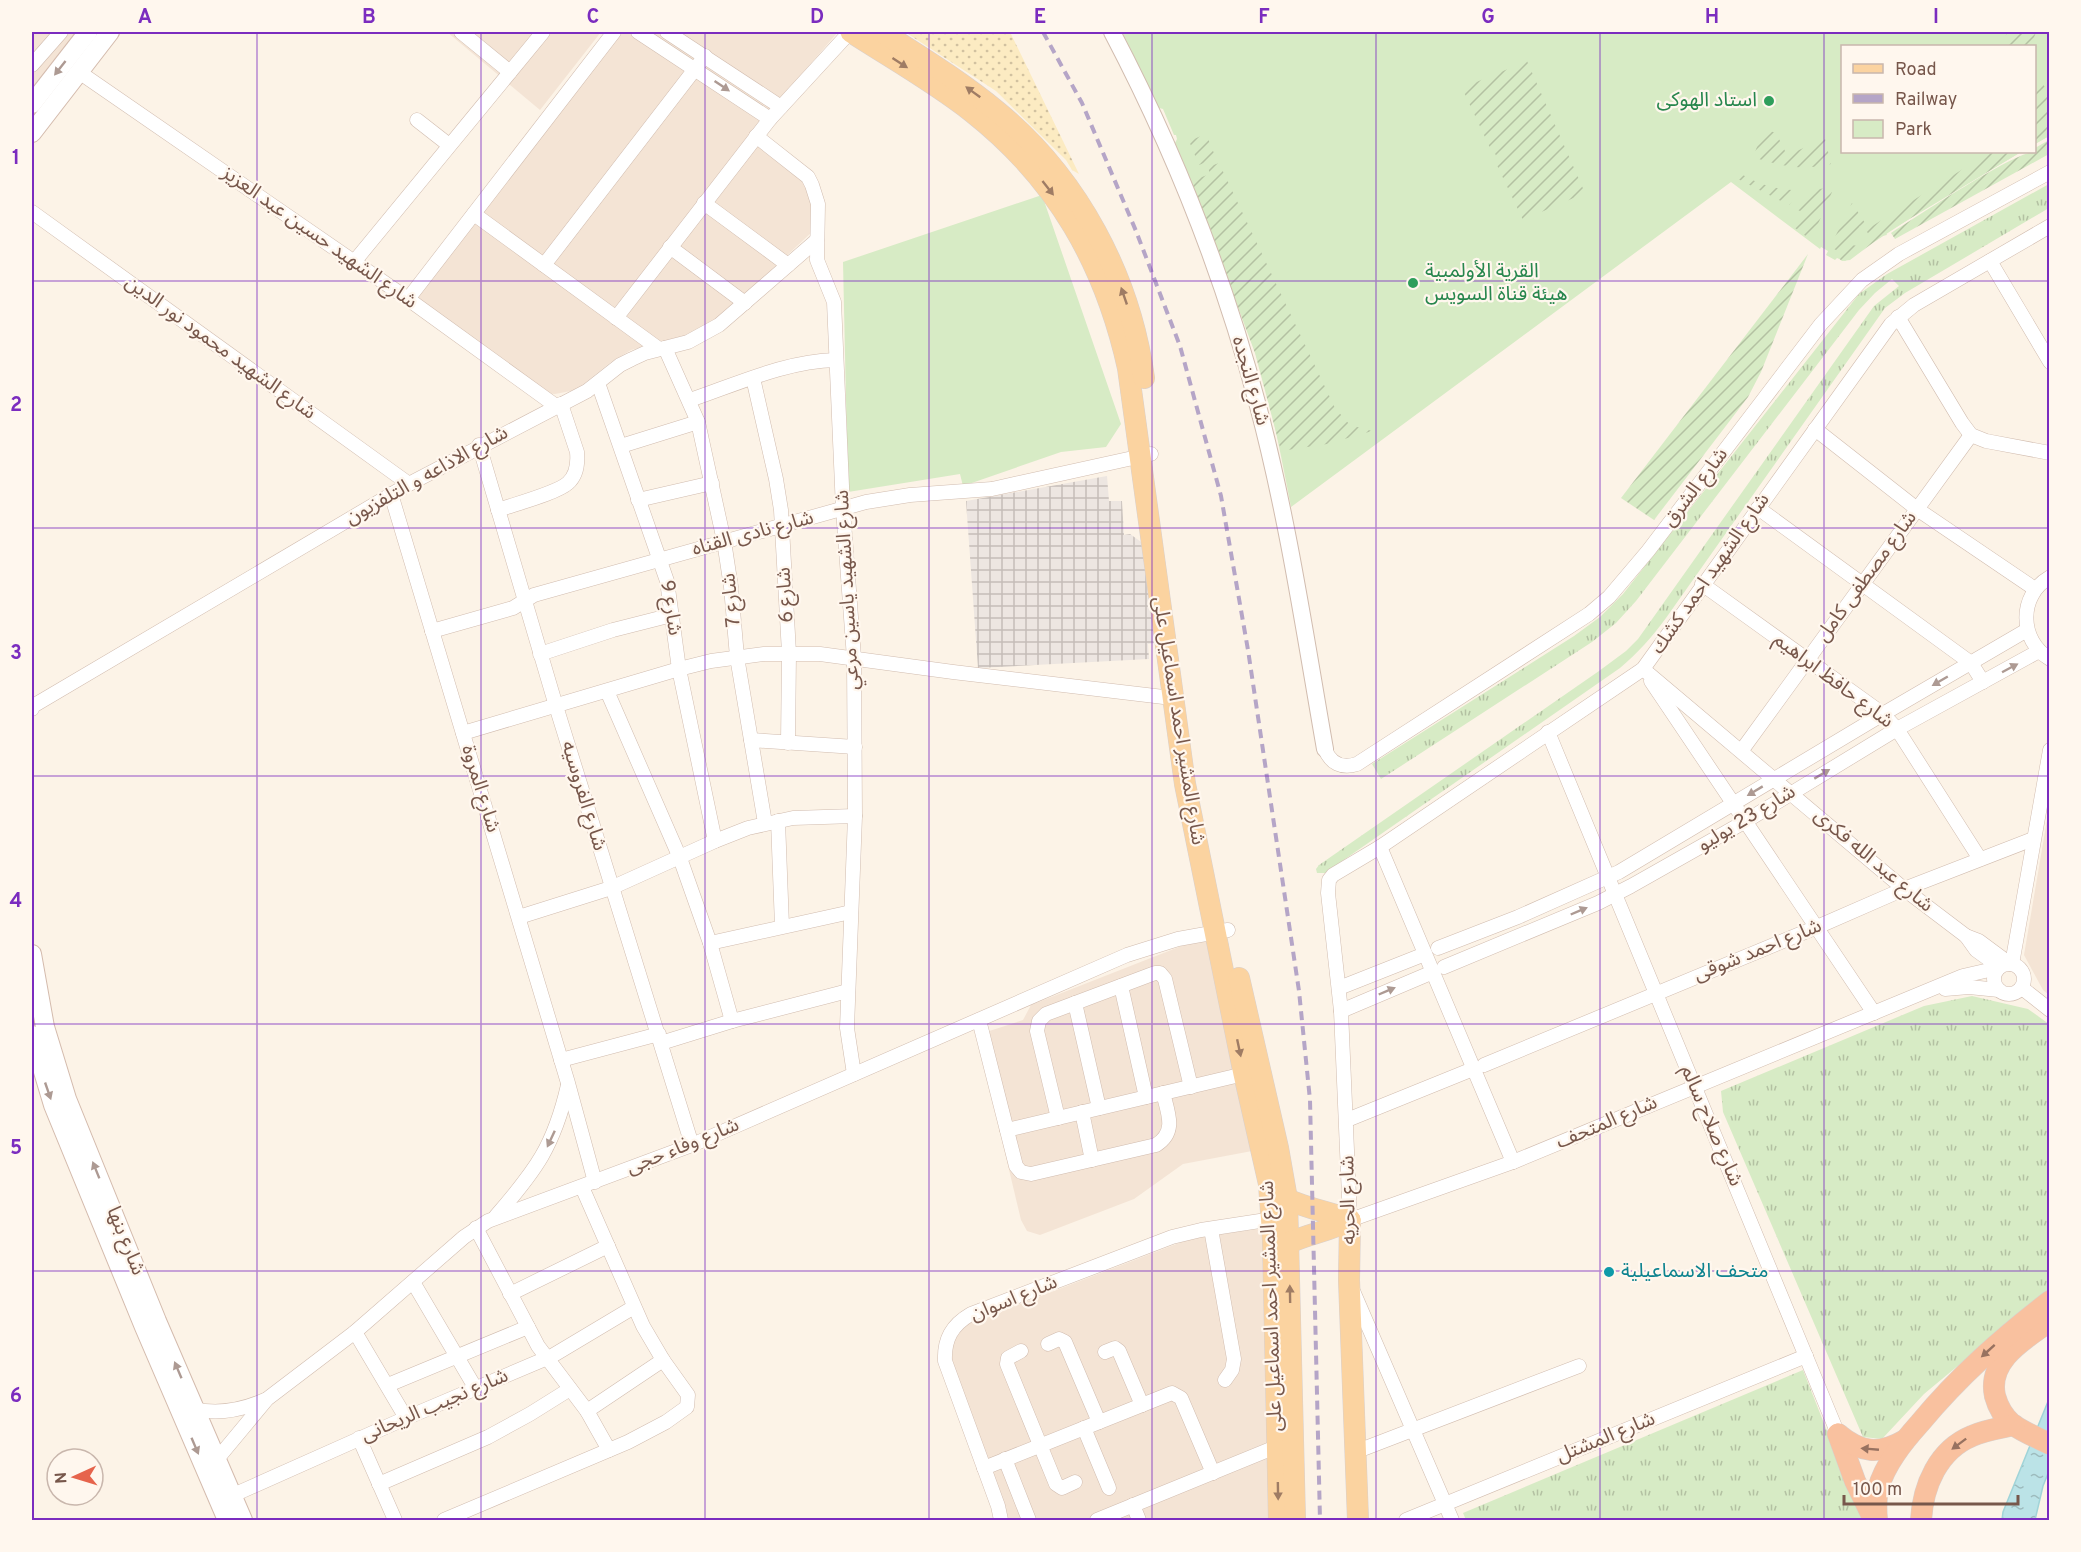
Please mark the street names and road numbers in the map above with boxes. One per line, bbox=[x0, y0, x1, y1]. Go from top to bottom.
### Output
street label: شارع الشهيد حسين عبد العزيز bbox=[215, 160, 422, 315]
street label: شارع الشهيد محمود نور الدين bbox=[119, 270, 321, 426]
street label: شارع النجده bbox=[1225, 333, 1275, 429]
street label: شارع الاذاعه و التلفزيون bbox=[341, 420, 513, 532]
street label: شارع الشرق bbox=[1657, 443, 1735, 533]
street label: شارع الشهيد احمد كشك bbox=[1646, 488, 1776, 660]
street label: شارع الشهيد ياسين مرعي bbox=[830, 489, 867, 691]
street label: شارع نادى القناه bbox=[689, 505, 817, 563]
street label: شارع مصطفى كامل bbox=[1811, 506, 1923, 648]
street label: شارع 6 bbox=[772, 567, 800, 623]
street label: شارع 7 bbox=[716, 572, 748, 628]
street label: شارع 9 bbox=[653, 578, 687, 638]
street label: شارع المشير احمد اسماعيل على bbox=[1146, 595, 1210, 847]
street label: شارع حافظ ابراهيم bbox=[1768, 627, 1898, 735]
street label: شارع الفروسيه bbox=[554, 738, 612, 854]
street label: شارع المروة bbox=[454, 742, 506, 836]
street label: شارع 23 يوليو bbox=[1693, 779, 1801, 859]
street label: شارع عبد الله فكرى bbox=[1808, 803, 1938, 919]
street label: شارع احمد شوقى bbox=[1690, 913, 1826, 989]
street label: شارع صلاح سالم bbox=[1674, 1061, 1748, 1191]
street label: شارع المتحف bbox=[1553, 1090, 1661, 1156]
street label: شارع وفاء حجى bbox=[623, 1113, 743, 1181]
street label: شارع الحريه bbox=[1335, 1155, 1363, 1245]
street label: شارع المشير احمد اسماعيل على bbox=[1255, 1180, 1289, 1432]
street label: شارع بنها bbox=[99, 1203, 151, 1279]
street label: شارع اسوان bbox=[966, 1270, 1062, 1328]
street label: شارع نجيب الريحانى bbox=[357, 1363, 513, 1449]
street label: شارع المشتل bbox=[1553, 1406, 1659, 1470]

